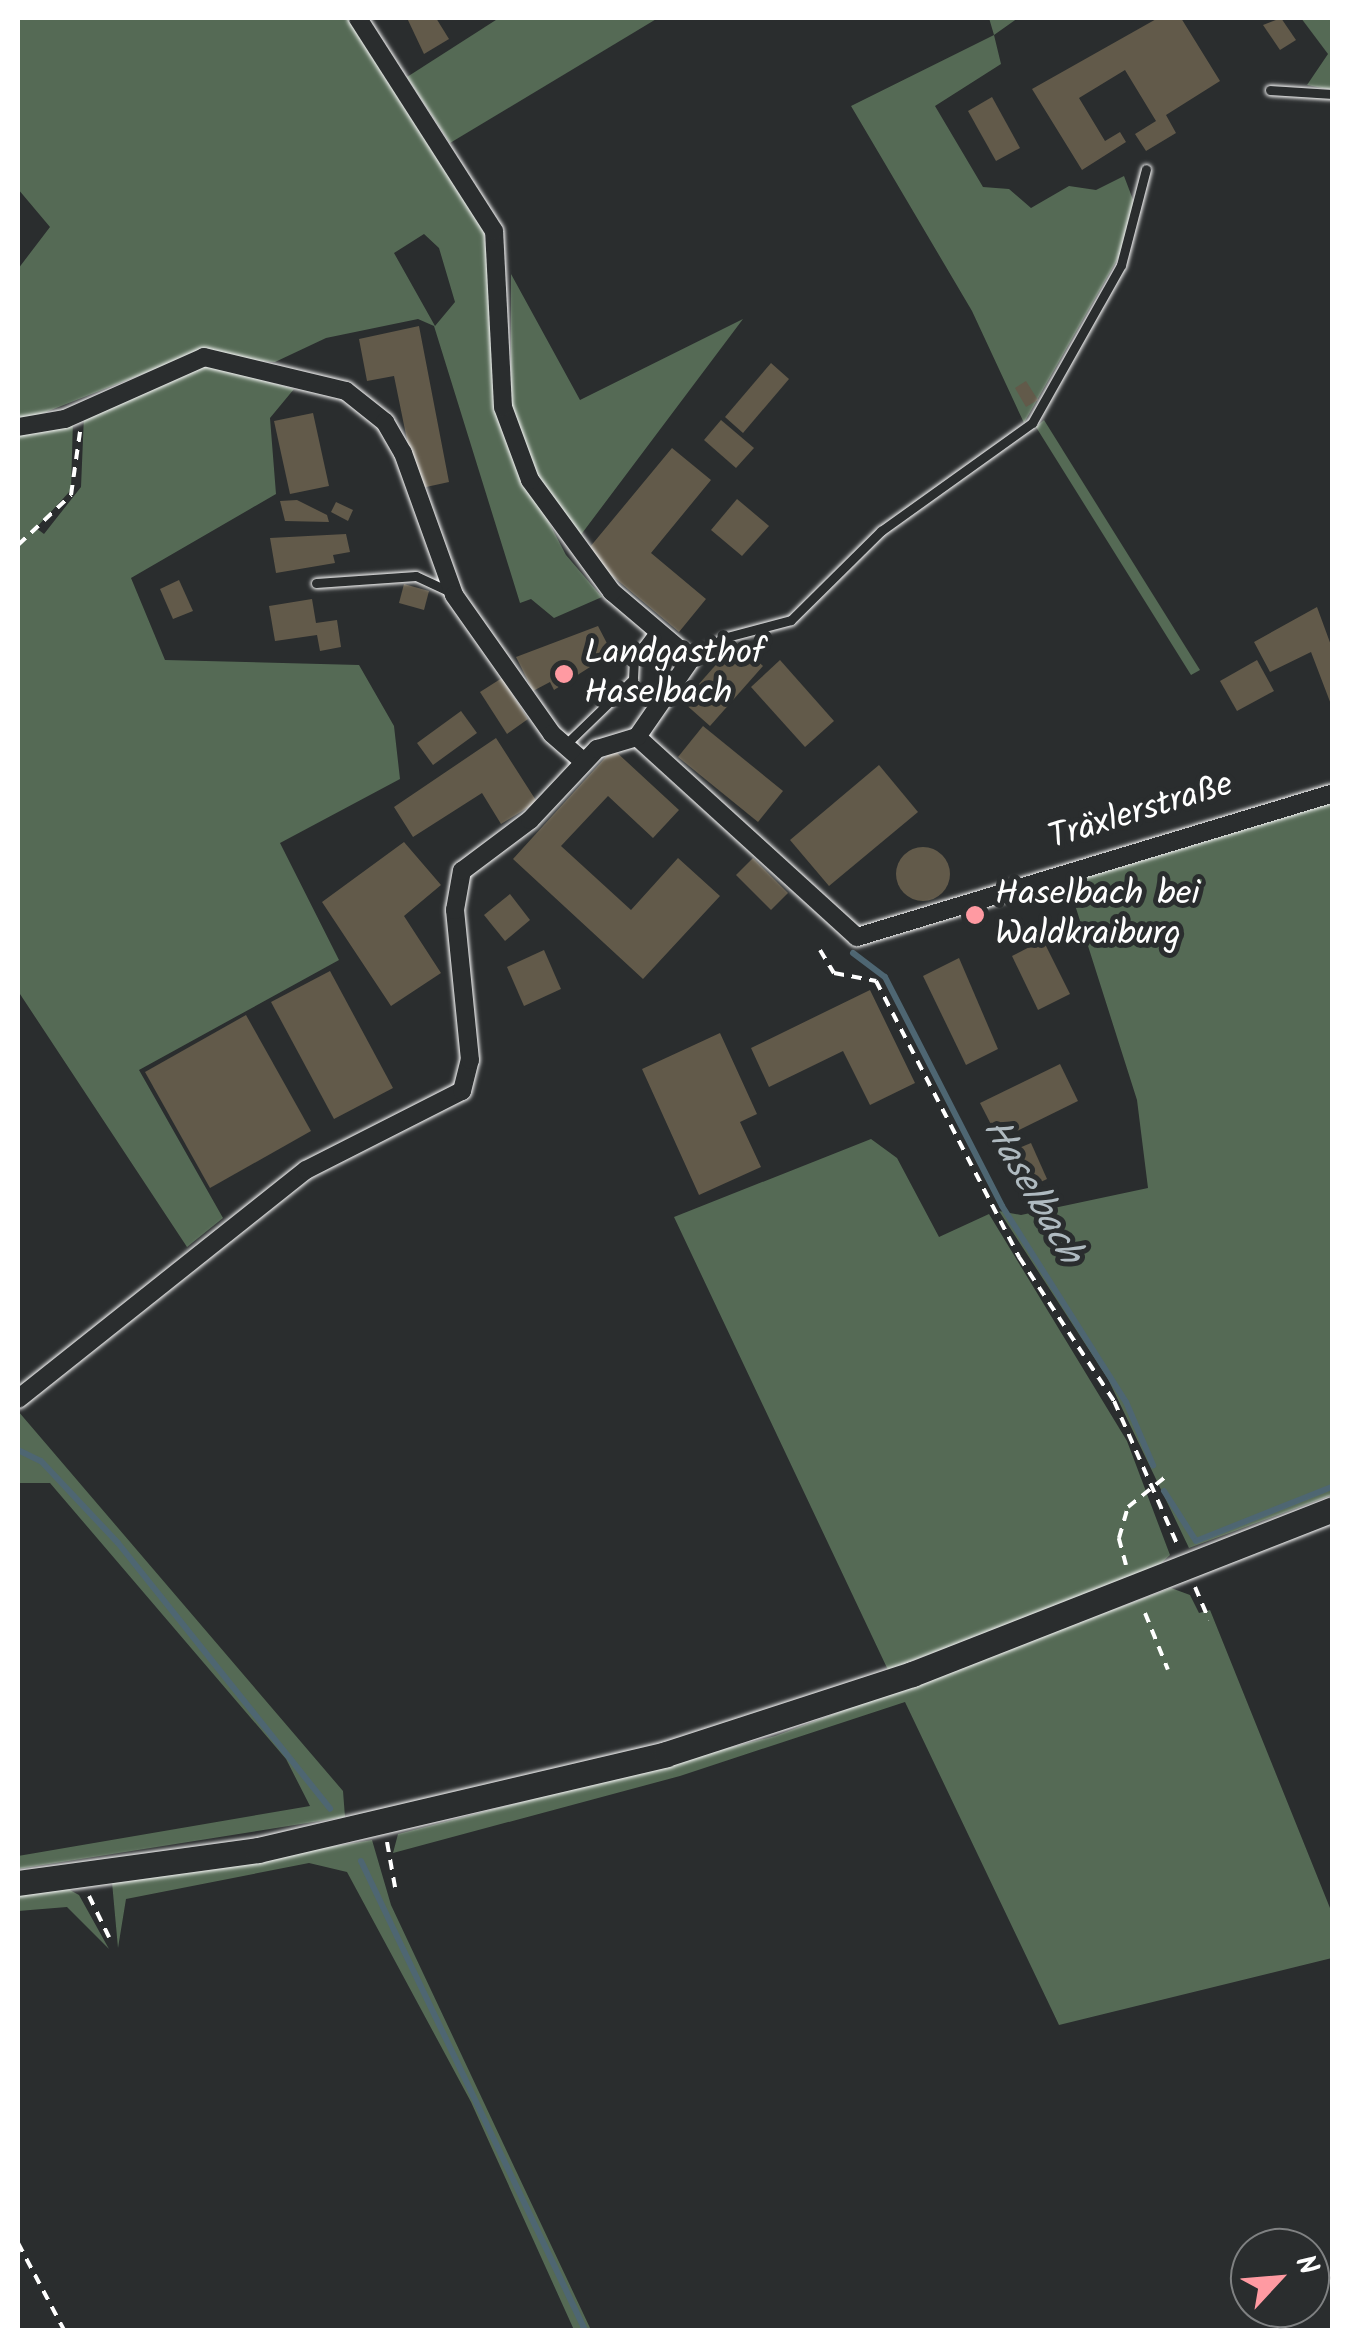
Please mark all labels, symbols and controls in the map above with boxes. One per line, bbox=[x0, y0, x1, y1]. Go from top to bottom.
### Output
place label: Landgasthof Haselbach bbox=[584, 633, 765, 715]
marker: Landgasthof Haselbach bbox=[553, 663, 575, 685]
street label: Träxlerstraße bbox=[1044, 764, 1238, 860]
place label: Haselbach bei Waldkraiburg bbox=[995, 874, 1200, 956]
marker: Haselbach bei Waldkraiburg bbox=[964, 904, 986, 926]
water label: Haselbach bbox=[971, 1111, 1091, 1273]
north arrow bbox=[1230, 2228, 1330, 2328]
text: N bbox=[1282, 2248, 1330, 2283]

